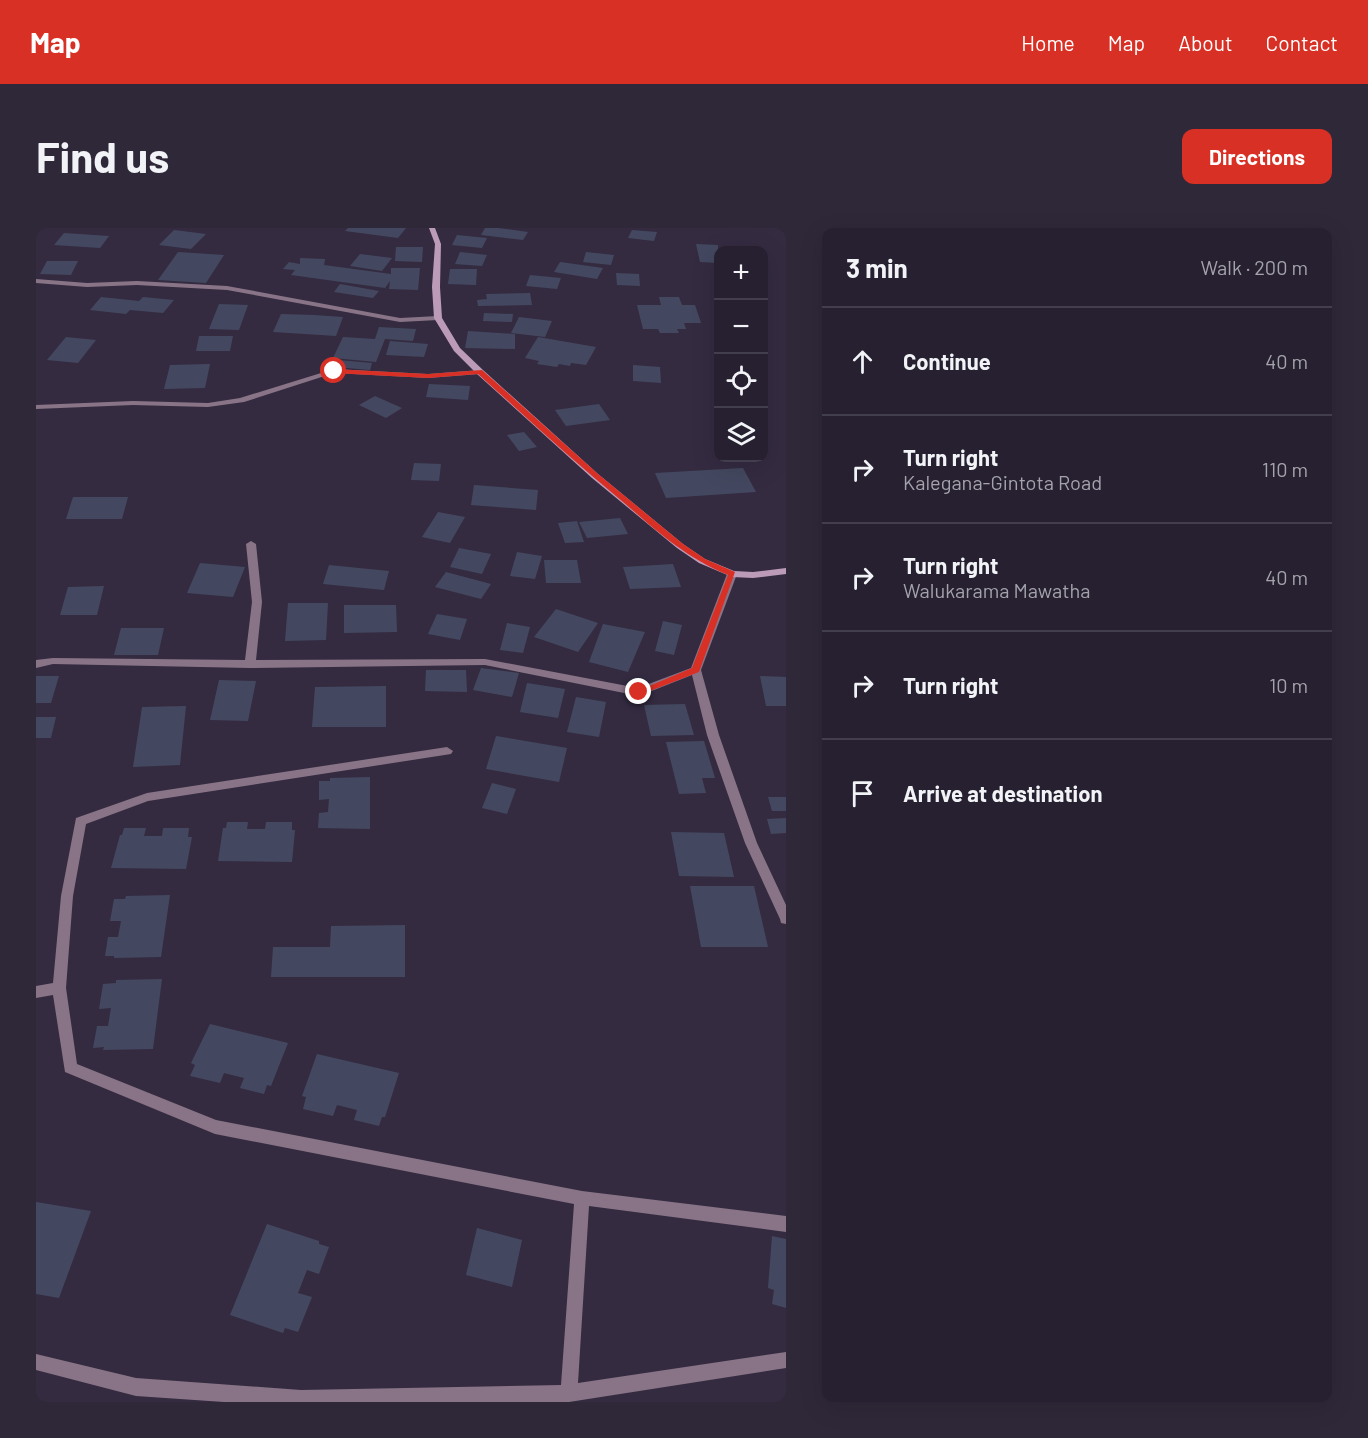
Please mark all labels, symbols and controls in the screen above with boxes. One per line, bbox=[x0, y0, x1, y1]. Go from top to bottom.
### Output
text: Map bbox=[30, 25, 81, 59]
text: Home bbox=[1021, 30, 1075, 55]
text: Map bbox=[1108, 30, 1145, 55]
text: About bbox=[1178, 30, 1233, 55]
text: Contact bbox=[1266, 30, 1338, 55]
button: Directions bbox=[1182, 129, 1332, 184]
text: Find us bbox=[36, 131, 169, 181]
map controls bbox=[714, 246, 768, 462]
button: + bbox=[714, 246, 768, 300]
text: 3 min bbox=[846, 252, 908, 283]
text: Walk · 200 m bbox=[1200, 255, 1308, 279]
button: − bbox=[714, 300, 768, 354]
icon: ahead bbox=[846, 345, 879, 378]
text: Continue bbox=[903, 348, 991, 374]
text: 40 m bbox=[1265, 349, 1308, 373]
button: locate bbox=[714, 354, 768, 408]
route start bbox=[320, 357, 346, 383]
button: layers bbox=[714, 408, 768, 462]
text: Turn right bbox=[903, 444, 998, 470]
icon: right bbox=[846, 453, 879, 486]
text: 110 m bbox=[1262, 457, 1308, 481]
text: Kalegana-Gintota Road bbox=[903, 470, 1102, 494]
text: Turn right bbox=[903, 552, 998, 578]
icon: right bbox=[846, 561, 879, 594]
text: 40 m bbox=[1265, 565, 1308, 589]
text: Walukarama Mawatha bbox=[903, 578, 1090, 602]
icon: right bbox=[846, 669, 879, 702]
text: Turn right bbox=[903, 672, 998, 698]
text: 10 m bbox=[1269, 673, 1308, 697]
route end bbox=[625, 678, 651, 704]
icon: arrive bbox=[846, 777, 879, 810]
text: Arrive at destination bbox=[903, 780, 1102, 806]

